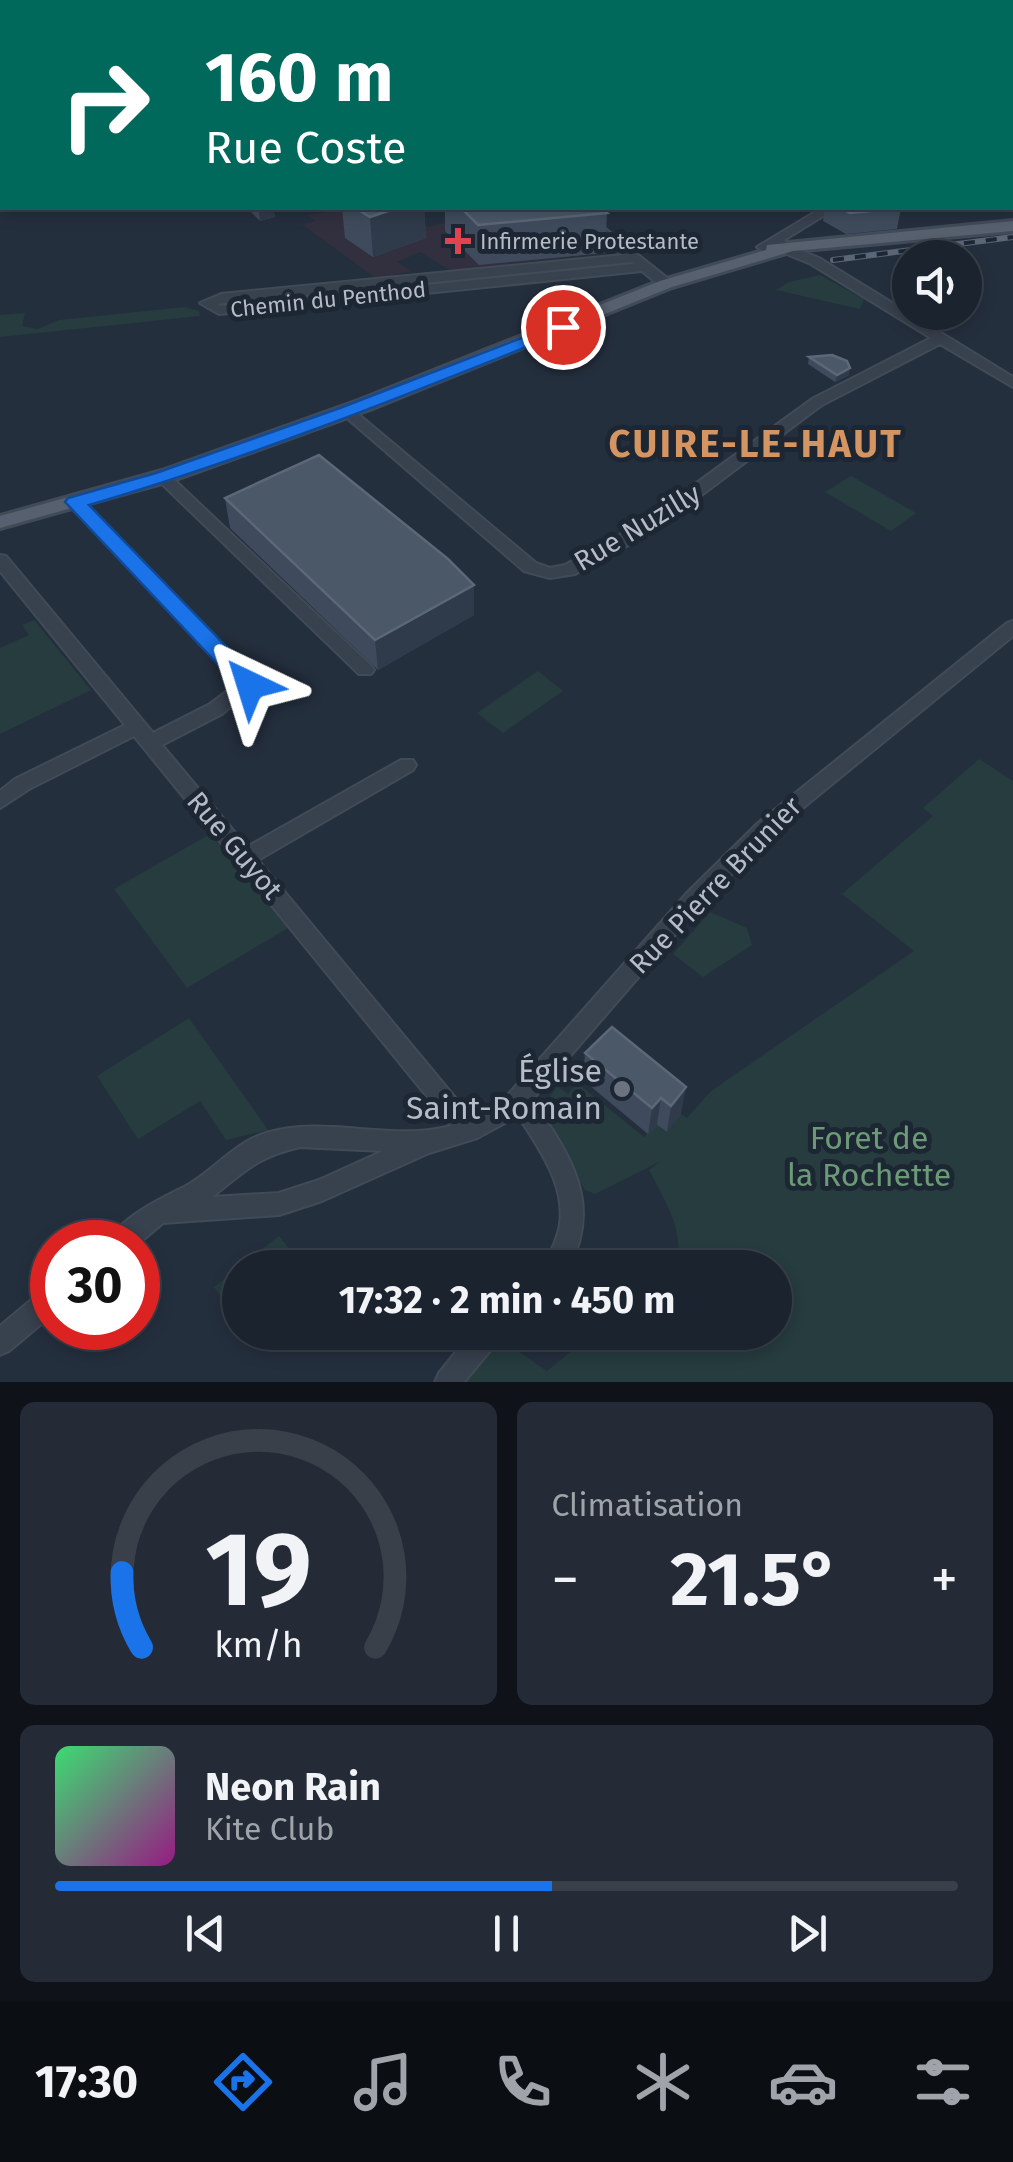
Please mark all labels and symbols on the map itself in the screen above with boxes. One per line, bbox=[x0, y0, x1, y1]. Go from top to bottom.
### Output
marker: Infirmerie Protestante bbox=[445, 228, 471, 254]
place label: Infirmerie Protestante bbox=[480, 228, 699, 255]
street label: Chemin du Penthod bbox=[229, 276, 427, 323]
pin bbox=[521, 285, 606, 370]
district label: CUIRE-LE-HAUT bbox=[609, 421, 903, 467]
street label: Rue Nuzilly bbox=[568, 477, 707, 578]
position arrow bbox=[198, 633, 302, 737]
street label: Rue Guyot bbox=[180, 785, 290, 906]
street label: Rue Pierre Brunier bbox=[622, 790, 808, 981]
place label: Église Saint-Romain bbox=[406, 1052, 602, 1127]
marker: Église Saint-Romain bbox=[611, 1078, 633, 1100]
park label: Foret de la Rochette bbox=[787, 1119, 951, 1194]
speed limit sign: 30 bbox=[30, 1220, 160, 1350]

